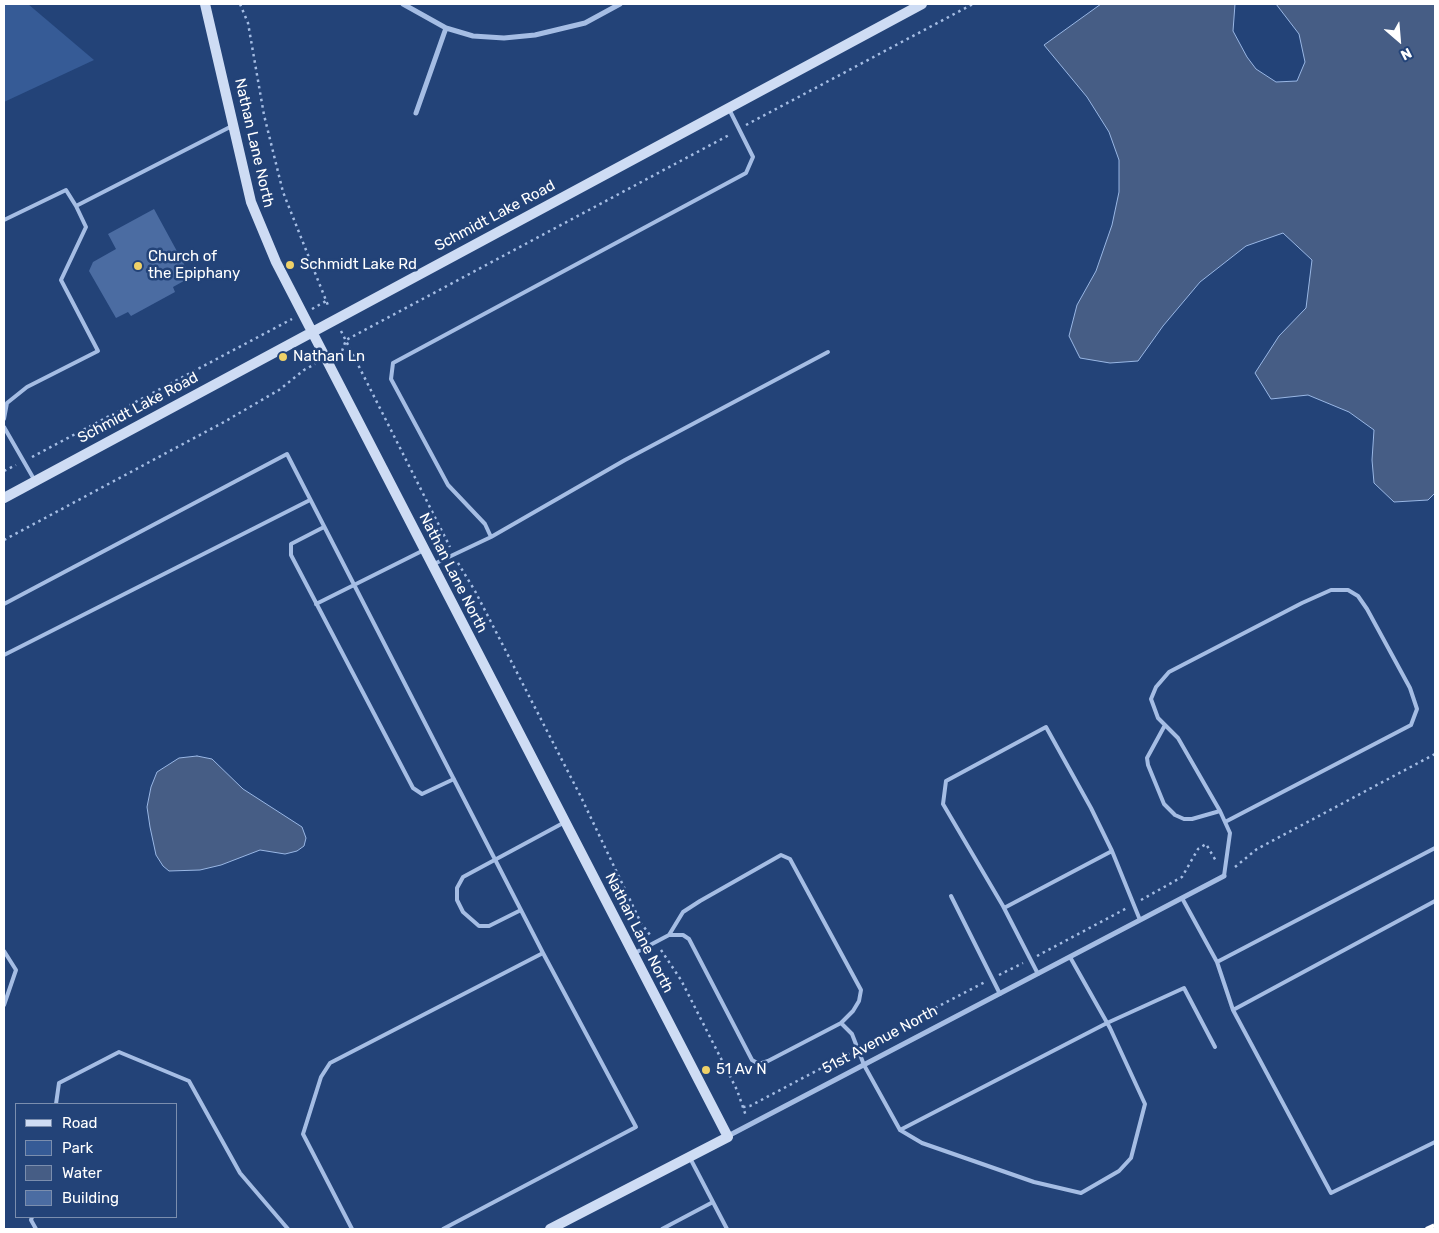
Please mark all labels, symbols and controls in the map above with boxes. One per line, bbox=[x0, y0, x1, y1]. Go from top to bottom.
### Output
north arrow bbox=[1374, 15, 1424, 65]
text: N bbox=[1398, 44, 1414, 64]
street label: Nathan Lane North bbox=[230, 77, 278, 209]
street label: Schmidt Lake Road bbox=[432, 177, 558, 255]
place label: Church of the Epiphany bbox=[148, 248, 240, 283]
place label: Schmidt Lake Rd bbox=[300, 256, 417, 274]
marker: Schmidt Lake Rd bbox=[284, 259, 296, 271]
marker: Church of the Epiphany bbox=[132, 260, 144, 272]
place label: Nathan Ln bbox=[293, 348, 365, 366]
marker: Nathan Ln bbox=[277, 351, 289, 363]
street label: Schmidt Lake Road bbox=[75, 369, 201, 447]
street label: Nathan Lane North bbox=[415, 510, 491, 636]
street label: Nathan Lane North bbox=[601, 870, 677, 996]
street label: 51st Avenue North bbox=[819, 1002, 941, 1078]
place label: 51 Av N bbox=[716, 1061, 767, 1079]
marker: 51 Av N bbox=[700, 1064, 712, 1076]
legend bbox=[15, 1103, 178, 1218]
text: Road bbox=[62, 1114, 98, 1132]
text: Park bbox=[62, 1139, 93, 1157]
text: Water bbox=[62, 1164, 102, 1182]
text: Building bbox=[62, 1189, 119, 1207]

